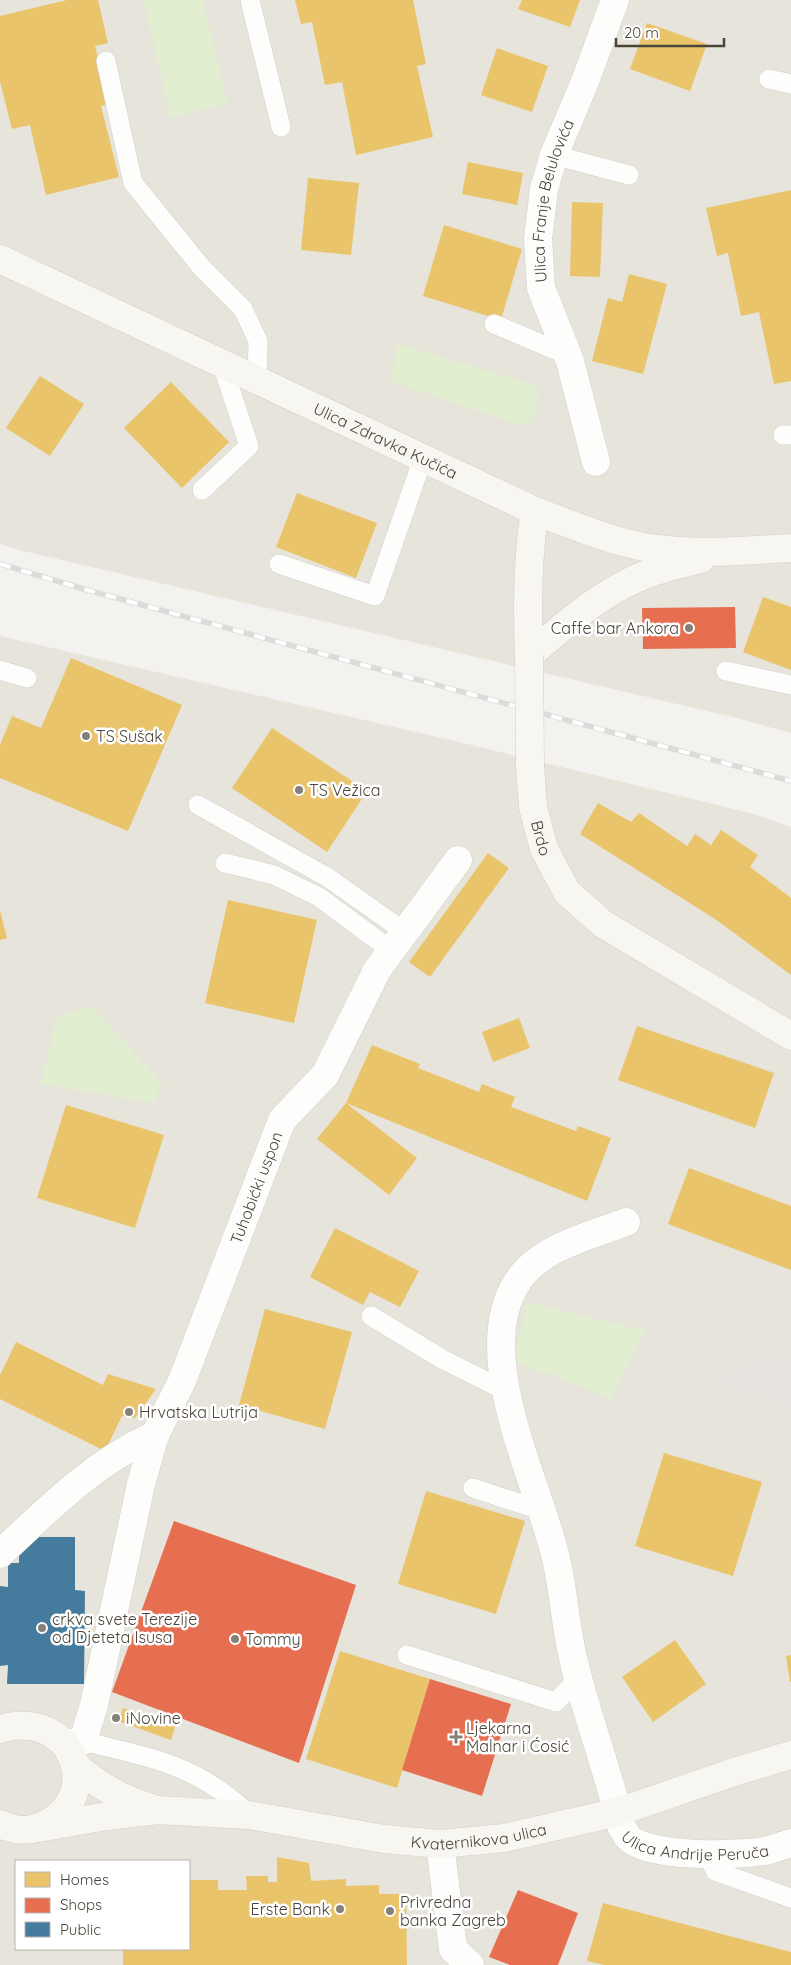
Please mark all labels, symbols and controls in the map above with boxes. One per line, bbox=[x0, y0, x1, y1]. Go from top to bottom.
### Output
scale bar bbox=[616, 15, 724, 47]
text: 20 m bbox=[624, 23, 659, 42]
street label: Ulica Franje Belulovića bbox=[528, 116, 578, 283]
street label: Ulica Zdravka Kučića bbox=[310, 398, 461, 483]
place label: Caffe bar Ankora bbox=[551, 618, 679, 638]
marker: Caffe bar Ankora bbox=[683, 622, 695, 634]
place label: TS Sušak bbox=[96, 726, 163, 746]
marker: TS Sušak bbox=[80, 730, 92, 742]
place label: TS Vežica bbox=[309, 780, 380, 800]
marker: TS Vežica bbox=[293, 784, 305, 796]
street label: Brdo bbox=[527, 818, 556, 859]
street label: Tuhobićki uspon bbox=[226, 1129, 287, 1247]
place label: Hrvatska Lutrija bbox=[139, 1402, 258, 1422]
marker: Hrvatska Lutrija bbox=[123, 1406, 135, 1418]
place label: crkva svete Terezije od Djeteta Isusa bbox=[52, 1609, 197, 1647]
marker: crkva svete Terezije od Djeteta Isusa bbox=[36, 1622, 48, 1634]
place label: Tommy bbox=[245, 1629, 301, 1649]
marker: Tommy bbox=[229, 1633, 241, 1645]
place label: iNovine bbox=[126, 1708, 181, 1728]
marker: iNovine bbox=[110, 1712, 122, 1724]
place label: Ljekarna Malnar i Ćosić bbox=[466, 1718, 569, 1756]
marker: Ljekarna Malnar i Ćosić bbox=[450, 1731, 462, 1743]
street label: Kvaternikova ulica bbox=[410, 1819, 548, 1854]
street label: Ulica Andrije Peruča bbox=[617, 1826, 770, 1864]
legend bbox=[15, 1860, 190, 1950]
text: Homes bbox=[60, 1870, 109, 1889]
place label: Privredna banka Zagreb bbox=[400, 1892, 506, 1930]
text: Shops bbox=[60, 1895, 102, 1914]
place label: Erste Bank bbox=[251, 1899, 330, 1919]
marker: Erste Bank bbox=[334, 1903, 346, 1915]
marker: Privredna banka Zagreb bbox=[384, 1905, 396, 1917]
text: Public bbox=[60, 1920, 101, 1939]

